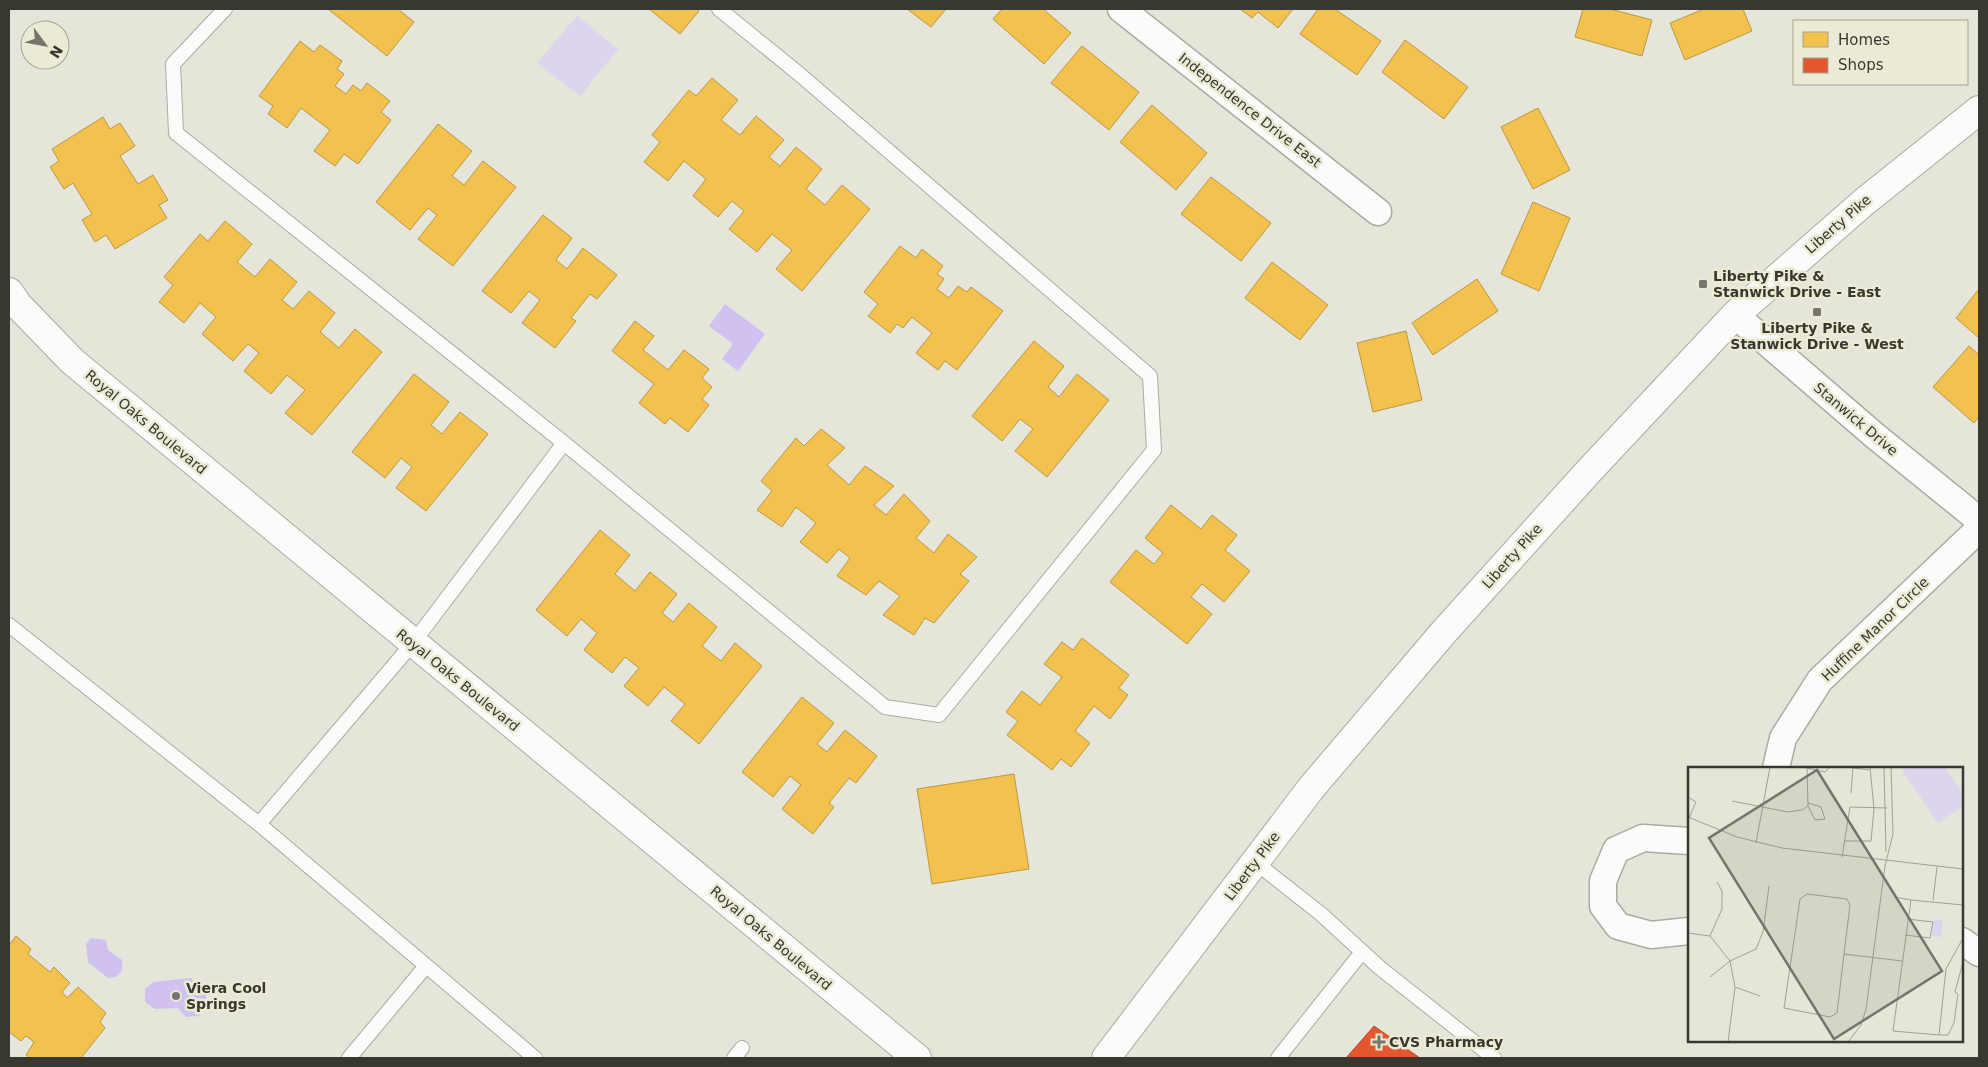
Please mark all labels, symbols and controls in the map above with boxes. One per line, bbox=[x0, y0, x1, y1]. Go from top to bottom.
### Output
north arrow bbox=[20, 20, 70, 70]
legend bbox=[1793, 20, 1968, 85]
text: Homes bbox=[1838, 31, 1890, 49]
text: N bbox=[46, 43, 66, 61]
street label: Independence Drive East bbox=[1176, 50, 1325, 171]
text: Shops bbox=[1838, 56, 1884, 74]
street label: Liberty Pike bbox=[1802, 191, 1874, 257]
place label: Liberty Pike & Stanwick Drive - East bbox=[1713, 268, 1881, 300]
marker: Liberty Pike & Stanwick Drive - East bbox=[1697, 278, 1709, 290]
marker: Liberty Pike & Stanwick Drive - West bbox=[1811, 306, 1823, 318]
place label: Liberty Pike & Stanwick Drive - West bbox=[1730, 320, 1904, 352]
street label: Royal Oaks Boulevard bbox=[82, 367, 210, 477]
street label: Stanwick Drive bbox=[1811, 379, 1901, 459]
street label: Liberty Pike bbox=[1479, 520, 1545, 592]
street label: Huffine Manor Circle bbox=[1818, 574, 1932, 684]
street label: Royal Oaks Boulevard bbox=[393, 626, 523, 734]
inset map bbox=[1688, 767, 1963, 1042]
street label: Liberty Pike bbox=[1221, 829, 1283, 903]
street label: Royal Oaks Boulevard bbox=[707, 883, 835, 993]
place label: Viera Cool Springs bbox=[186, 980, 266, 1012]
marker: Viera Cool Springs bbox=[170, 990, 182, 1002]
place label: CVS Pharmacy bbox=[1389, 1034, 1503, 1050]
marker: CVS Pharmacy bbox=[1373, 1036, 1385, 1048]

